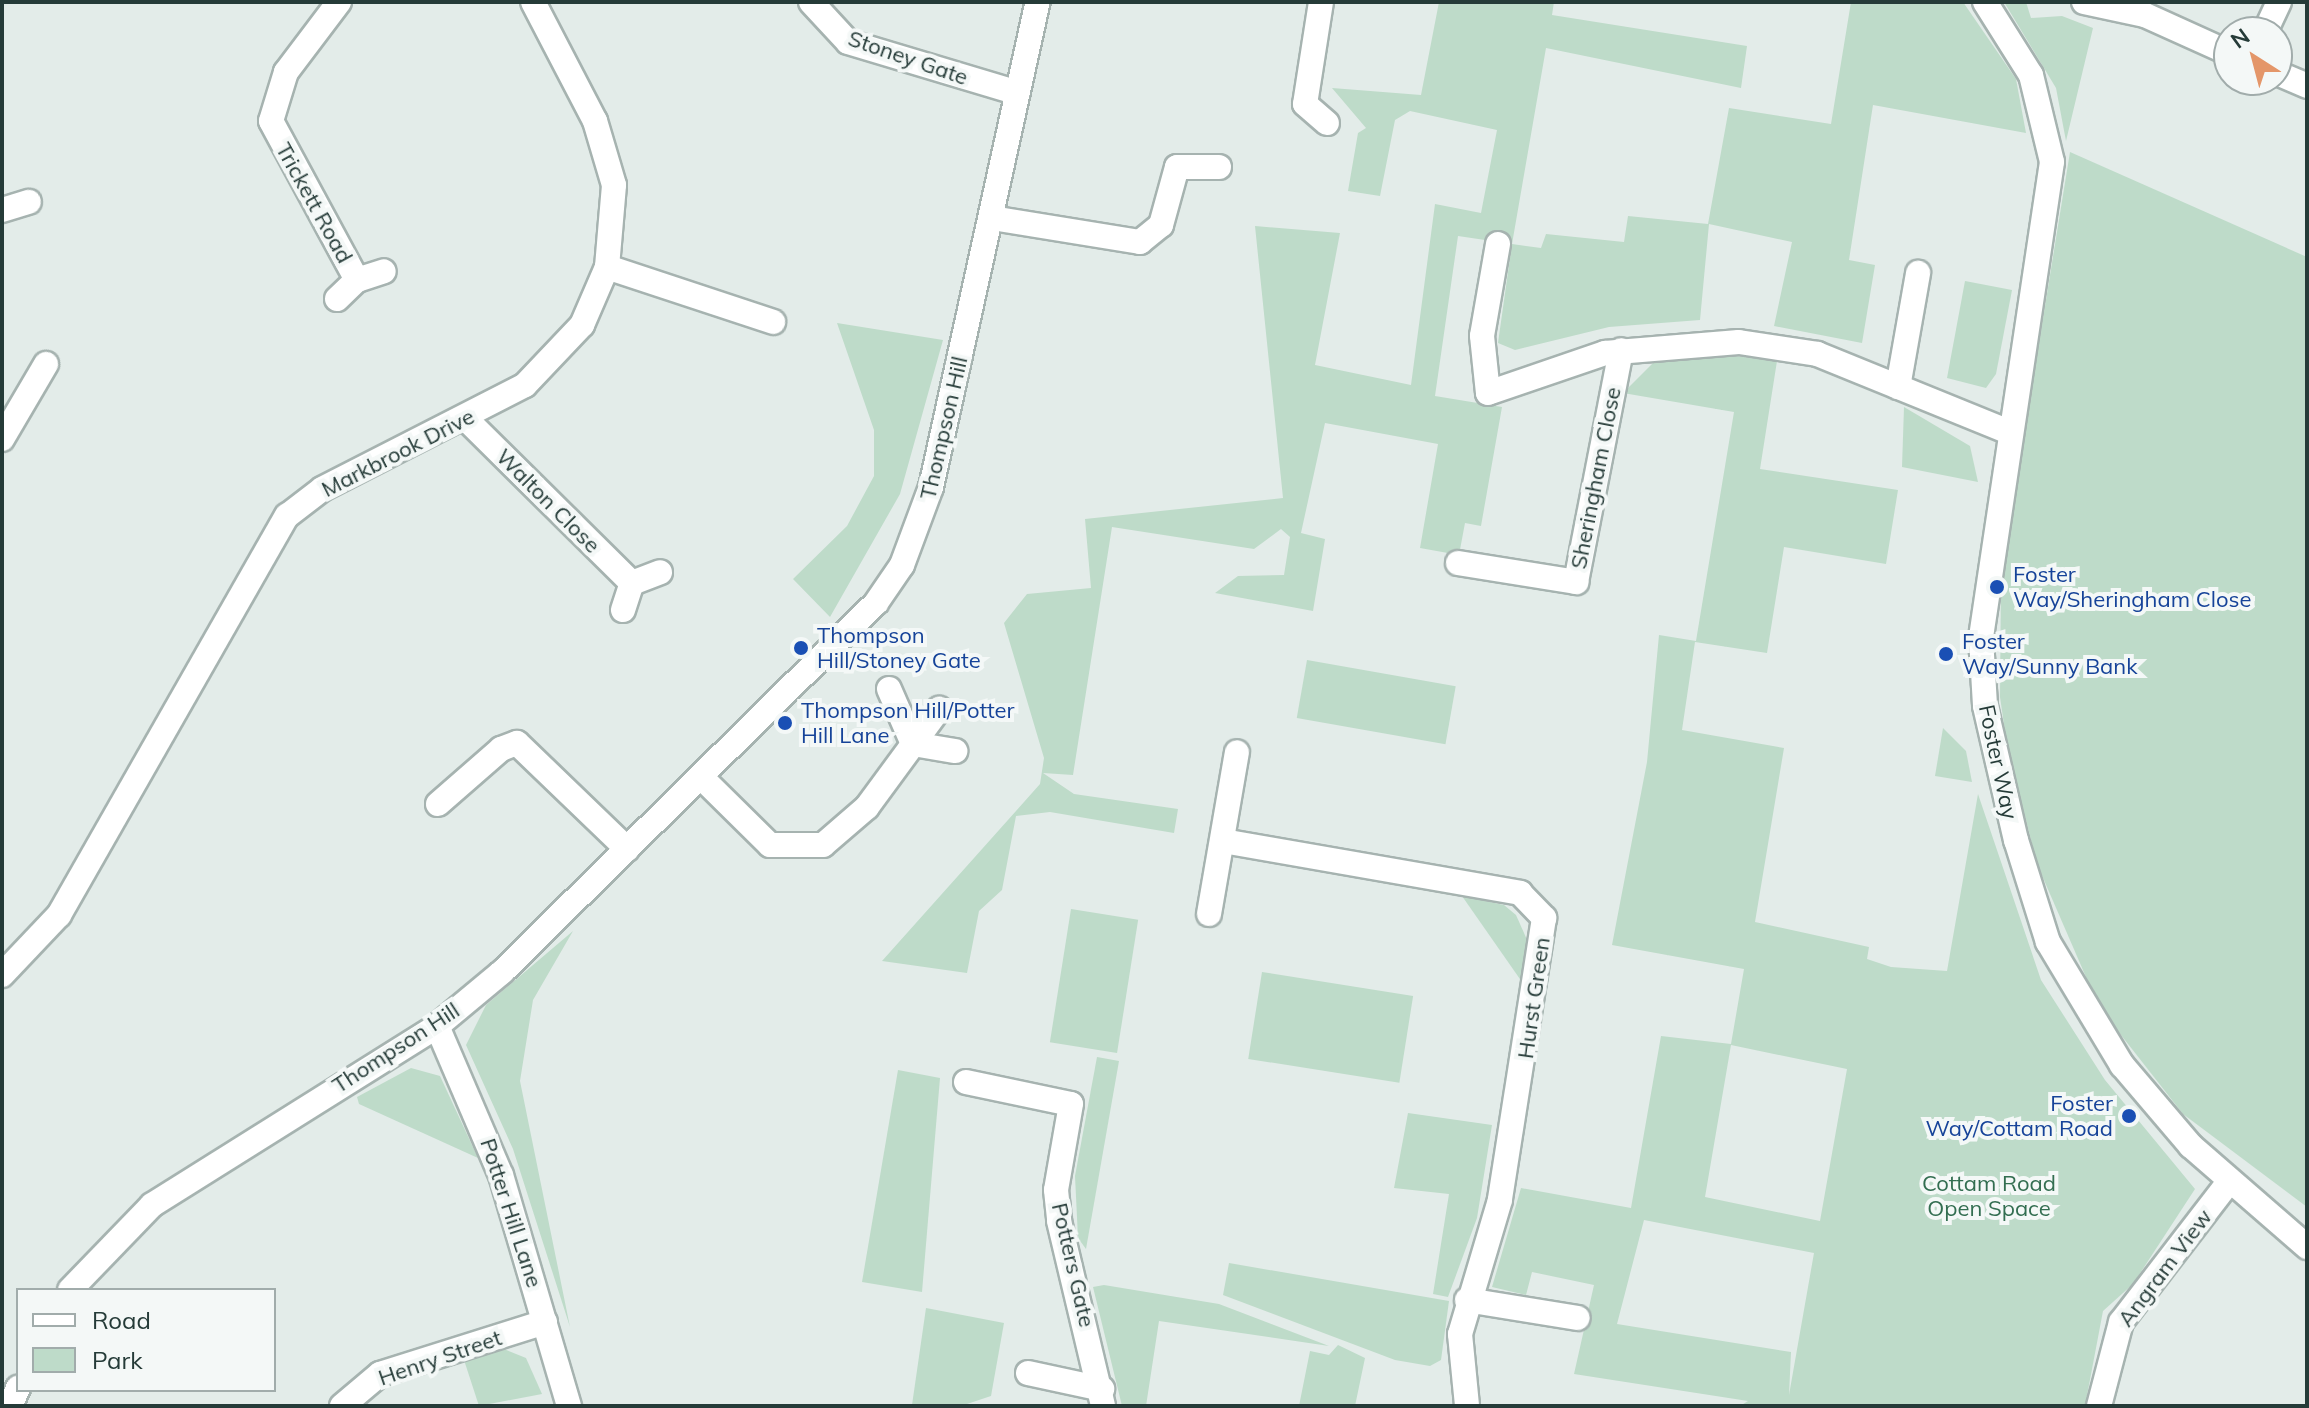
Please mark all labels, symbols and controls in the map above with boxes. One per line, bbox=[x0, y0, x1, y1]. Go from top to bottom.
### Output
north arrow bbox=[2213, 16, 2293, 96]
text: N bbox=[2225, 22, 2255, 54]
street label: Stoney Gate bbox=[845, 25, 971, 91]
street label: Trickett Road bbox=[270, 138, 358, 268]
street label: Thompson Hill bbox=[915, 354, 973, 502]
street label: Sheringham Close bbox=[1565, 385, 1627, 571]
street label: Markbrook Drive bbox=[317, 403, 479, 503]
street label: Walton Close bbox=[491, 444, 605, 558]
place label: Foster Way/Sheringham Close bbox=[2013, 561, 2251, 612]
marker: Foster Way/Sheringham Close bbox=[1988, 578, 2006, 596]
place label: Thompson Hill/Stoney Gate bbox=[817, 622, 981, 674]
place label: Foster Way/Sunny Bank bbox=[1962, 628, 2138, 680]
marker: Thompson Hill/Stoney Gate bbox=[792, 639, 810, 657]
marker: Foster Way/Sunny Bank bbox=[1937, 645, 1955, 663]
place label: Thompson Hill/Potter Hill Lane bbox=[801, 697, 1014, 748]
street label: Foster Way bbox=[1973, 702, 2023, 822]
marker: Thompson Hill/Potter Hill Lane bbox=[776, 714, 794, 732]
street label: Hurst Green bbox=[1512, 936, 1556, 1060]
street label: Thompson Hill bbox=[328, 997, 464, 1099]
place label: Foster Way/Cottam Road bbox=[1926, 1090, 2113, 1142]
marker: Foster Way/Cottam Road bbox=[2120, 1107, 2138, 1125]
street label: Potter Hill Lane bbox=[474, 1135, 548, 1291]
park label: Cottam Road Open Space bbox=[1922, 1170, 2056, 1222]
street label: Potters Gate bbox=[1046, 1200, 1100, 1330]
street label: Angram View bbox=[2112, 1204, 2218, 1332]
legend bbox=[16, 1288, 276, 1392]
text: Road bbox=[92, 1305, 151, 1335]
street label: Henry Street bbox=[375, 1325, 505, 1391]
text: Park bbox=[92, 1345, 143, 1375]

